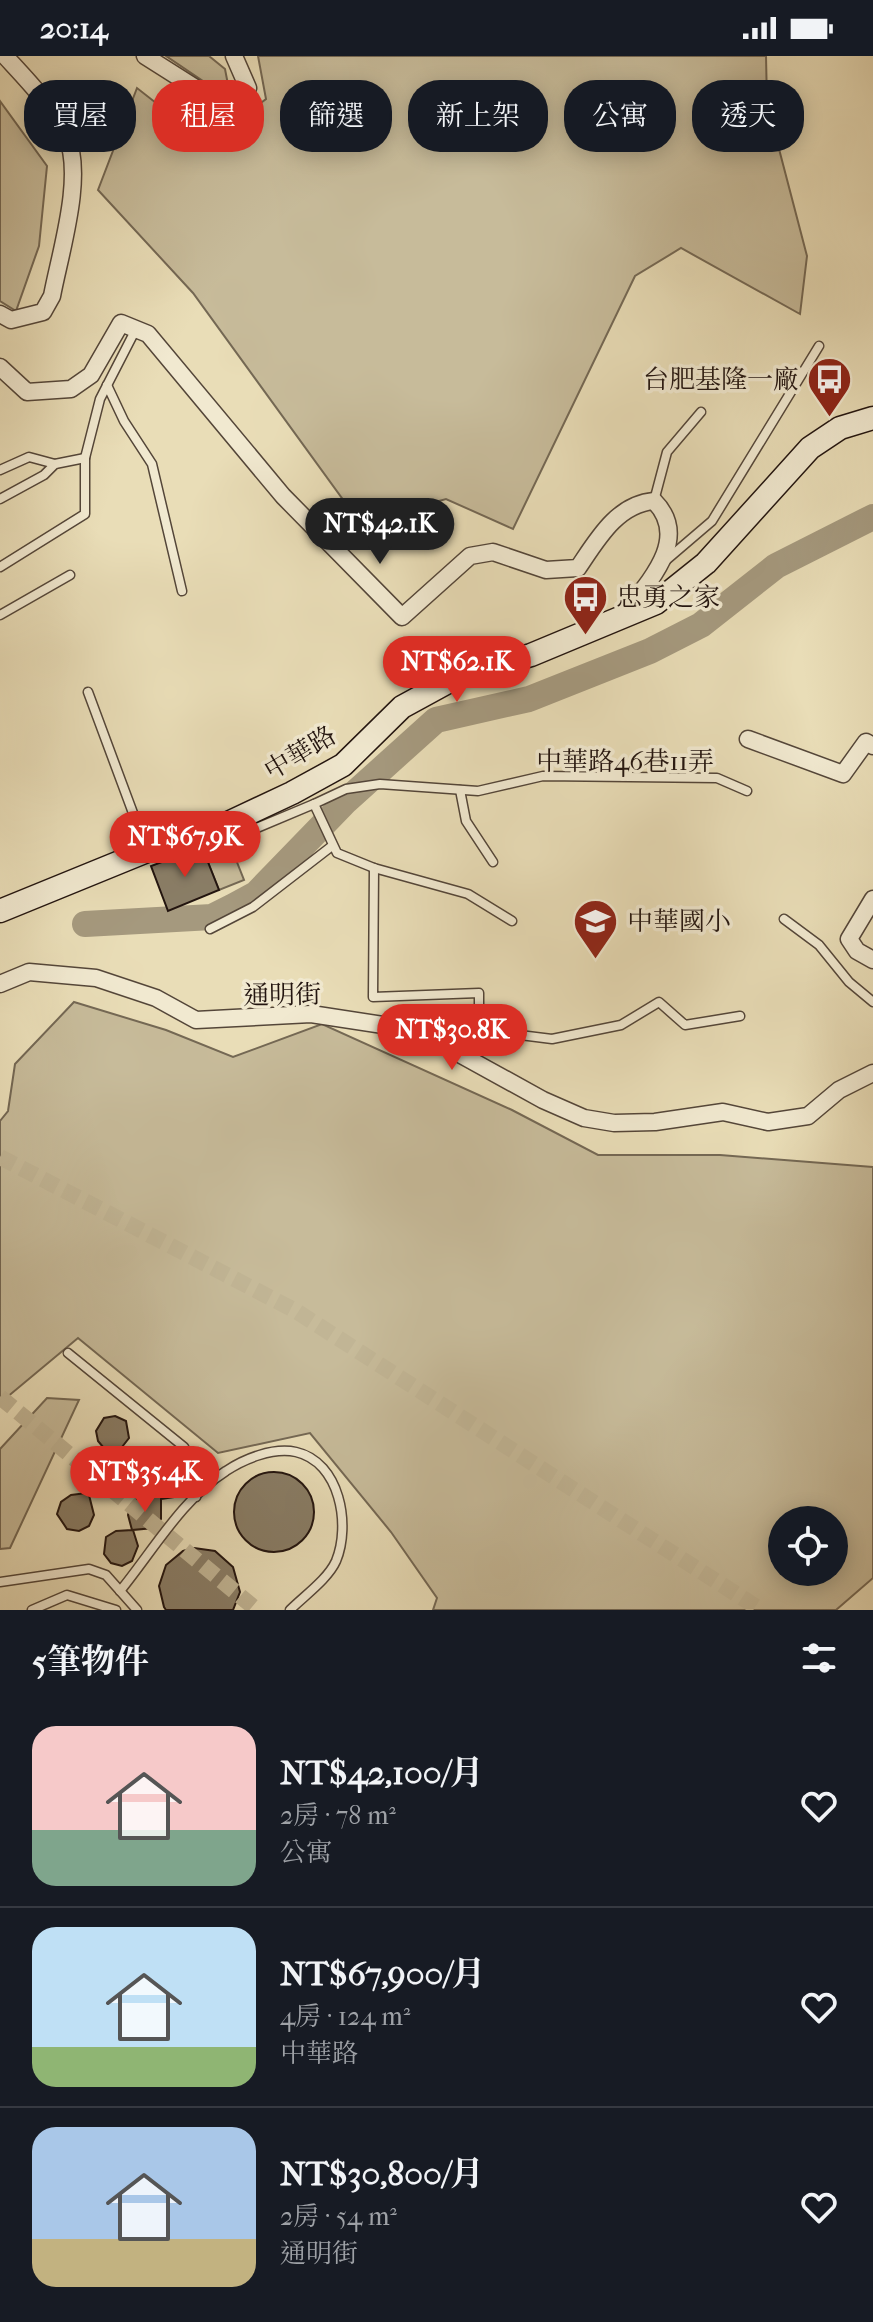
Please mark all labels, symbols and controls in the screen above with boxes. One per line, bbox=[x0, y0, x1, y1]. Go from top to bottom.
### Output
text: 20:14 bbox=[40, 11, 108, 46]
chip: 買屋 bbox=[24, 80, 136, 152]
chip: 租屋 bbox=[152, 80, 264, 152]
chip: 篩選 bbox=[280, 80, 392, 152]
chip: 新上架 bbox=[408, 80, 548, 152]
chip: 公寓 bbox=[564, 80, 676, 152]
chip: 透天 bbox=[692, 80, 804, 152]
bus stop icon: 台肥基隆一廠 bbox=[806, 355, 854, 418]
place label: 台肥基隆一廠 bbox=[643, 364, 799, 395]
pin: NT$42.1K bbox=[297, 498, 463, 566]
text: NT$42.1K bbox=[323, 508, 437, 539]
bus stop icon: 忠勇之家 bbox=[561, 573, 609, 636]
place label: 忠勇之家 bbox=[616, 582, 720, 613]
pin: NT$62.1K bbox=[374, 636, 540, 704]
text: NT$62.1K bbox=[401, 646, 513, 677]
street label: 中華路 bbox=[259, 720, 341, 786]
street label: 中華路46巷11弄 bbox=[536, 746, 714, 777]
pin: NT$67.9K bbox=[102, 811, 268, 879]
text: NT$67.9K bbox=[128, 821, 242, 852]
school or university icon: 中華國小 bbox=[572, 897, 620, 960]
place label: 中華國小 bbox=[627, 906, 731, 937]
street label: 通明街 bbox=[243, 979, 321, 1011]
pin: NT$30.8K bbox=[369, 1004, 535, 1072]
text: NT$30.8K bbox=[395, 1014, 509, 1045]
pin: NT$35.4K bbox=[62, 1446, 228, 1514]
text: NT$35.4K bbox=[88, 1456, 202, 1487]
map controls bbox=[768, 1506, 848, 1586]
button: locate bbox=[768, 1506, 848, 1586]
icon: filters bbox=[797, 1636, 841, 1680]
text: 5筆物件 bbox=[32, 1642, 149, 1682]
text: NT$42,100/月 bbox=[280, 1753, 484, 1793]
icon: home bbox=[96, 1758, 192, 1854]
icon: heart bbox=[797, 1784, 841, 1828]
text: 2房 · 78 m² bbox=[280, 1800, 396, 1831]
text: 公寓 bbox=[280, 1837, 332, 1868]
text: NT$67,900/月 bbox=[280, 1954, 485, 1994]
icon: home bbox=[96, 1959, 192, 2055]
icon: heart bbox=[797, 1985, 841, 2029]
text: 4房 · 124 m² bbox=[280, 2001, 410, 2032]
text: 中華路 bbox=[280, 2038, 358, 2069]
text: NT$30,800/月 bbox=[280, 2154, 484, 2194]
icon: home bbox=[96, 2159, 192, 2255]
icon: heart bbox=[797, 2185, 841, 2229]
text: 2房 · 54 m² bbox=[280, 2201, 397, 2232]
text: 通明街 bbox=[280, 2238, 358, 2269]

